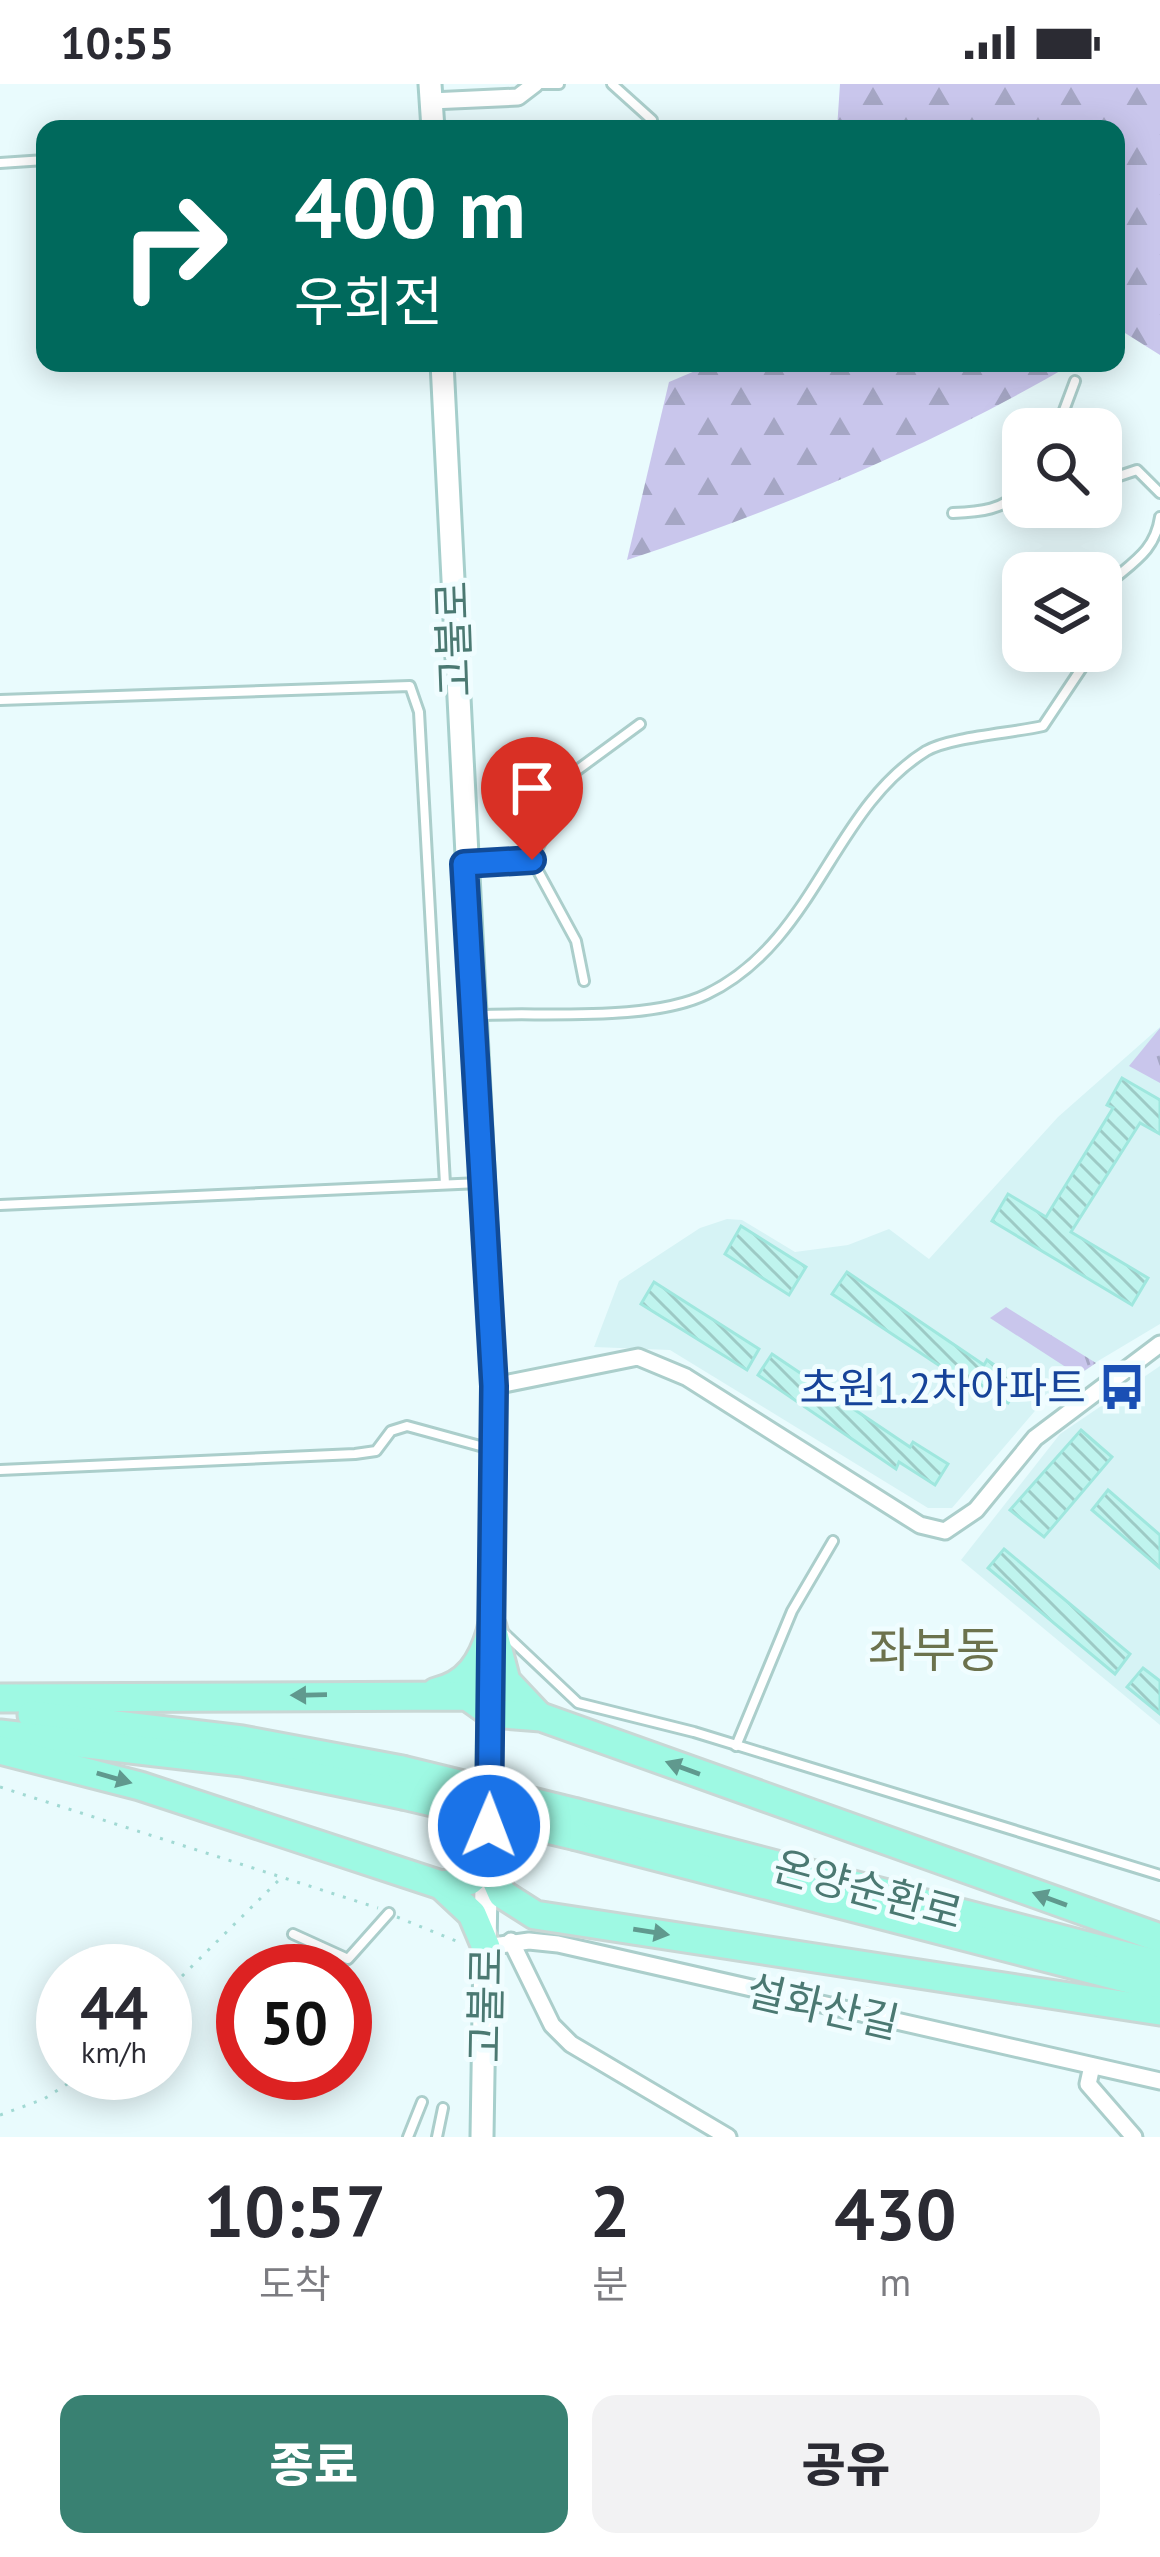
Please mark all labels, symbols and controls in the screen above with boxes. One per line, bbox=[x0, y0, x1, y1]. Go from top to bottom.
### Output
text: 10:55 bbox=[60, 13, 174, 71]
text: 400 m bbox=[294, 152, 526, 261]
icon: right bbox=[96, 168, 252, 324]
text: 우회전 bbox=[294, 266, 443, 336]
map controls bbox=[1002, 408, 1122, 672]
button: search bbox=[1002, 408, 1122, 528]
button: layers bbox=[1002, 552, 1122, 672]
street label: 고불로 bbox=[423, 580, 483, 698]
pin bbox=[481, 737, 583, 860]
icon: arrive bbox=[499, 755, 565, 821]
place label: 초원1.2차아파트 bbox=[799, 1360, 1086, 1415]
bus stop icon: 초원1.2차아파트 bbox=[1097, 1362, 1147, 1412]
district label: 좌부동 bbox=[868, 1618, 1000, 1680]
one-way arrow bbox=[289, 1686, 327, 1705]
one-way arrow bbox=[664, 1758, 700, 1776]
position arrow bbox=[426, 1763, 552, 1889]
one-way arrow bbox=[96, 1770, 132, 1788]
street label: 온양순환로 bbox=[768, 1837, 968, 1941]
one-way arrow bbox=[1032, 1889, 1068, 1907]
one-way arrow bbox=[633, 1923, 670, 1942]
speed limit sign: 50 bbox=[216, 1944, 372, 2100]
street label: 고불로 bbox=[456, 1947, 514, 2063]
street label: 설화산길 bbox=[742, 1962, 904, 2050]
text: 44 bbox=[80, 1968, 148, 2046]
text: km/h bbox=[81, 2032, 147, 2071]
text: 10:57 bbox=[204, 2164, 386, 2257]
text: 2 bbox=[590, 2164, 631, 2257]
text: 430 bbox=[834, 2167, 956, 2260]
text: m bbox=[879, 2256, 911, 2307]
text: 도착 bbox=[259, 2258, 331, 2309]
text: 분 bbox=[592, 2258, 628, 2309]
button: 종료 bbox=[60, 2395, 568, 2533]
button: 공유 bbox=[592, 2395, 1100, 2533]

